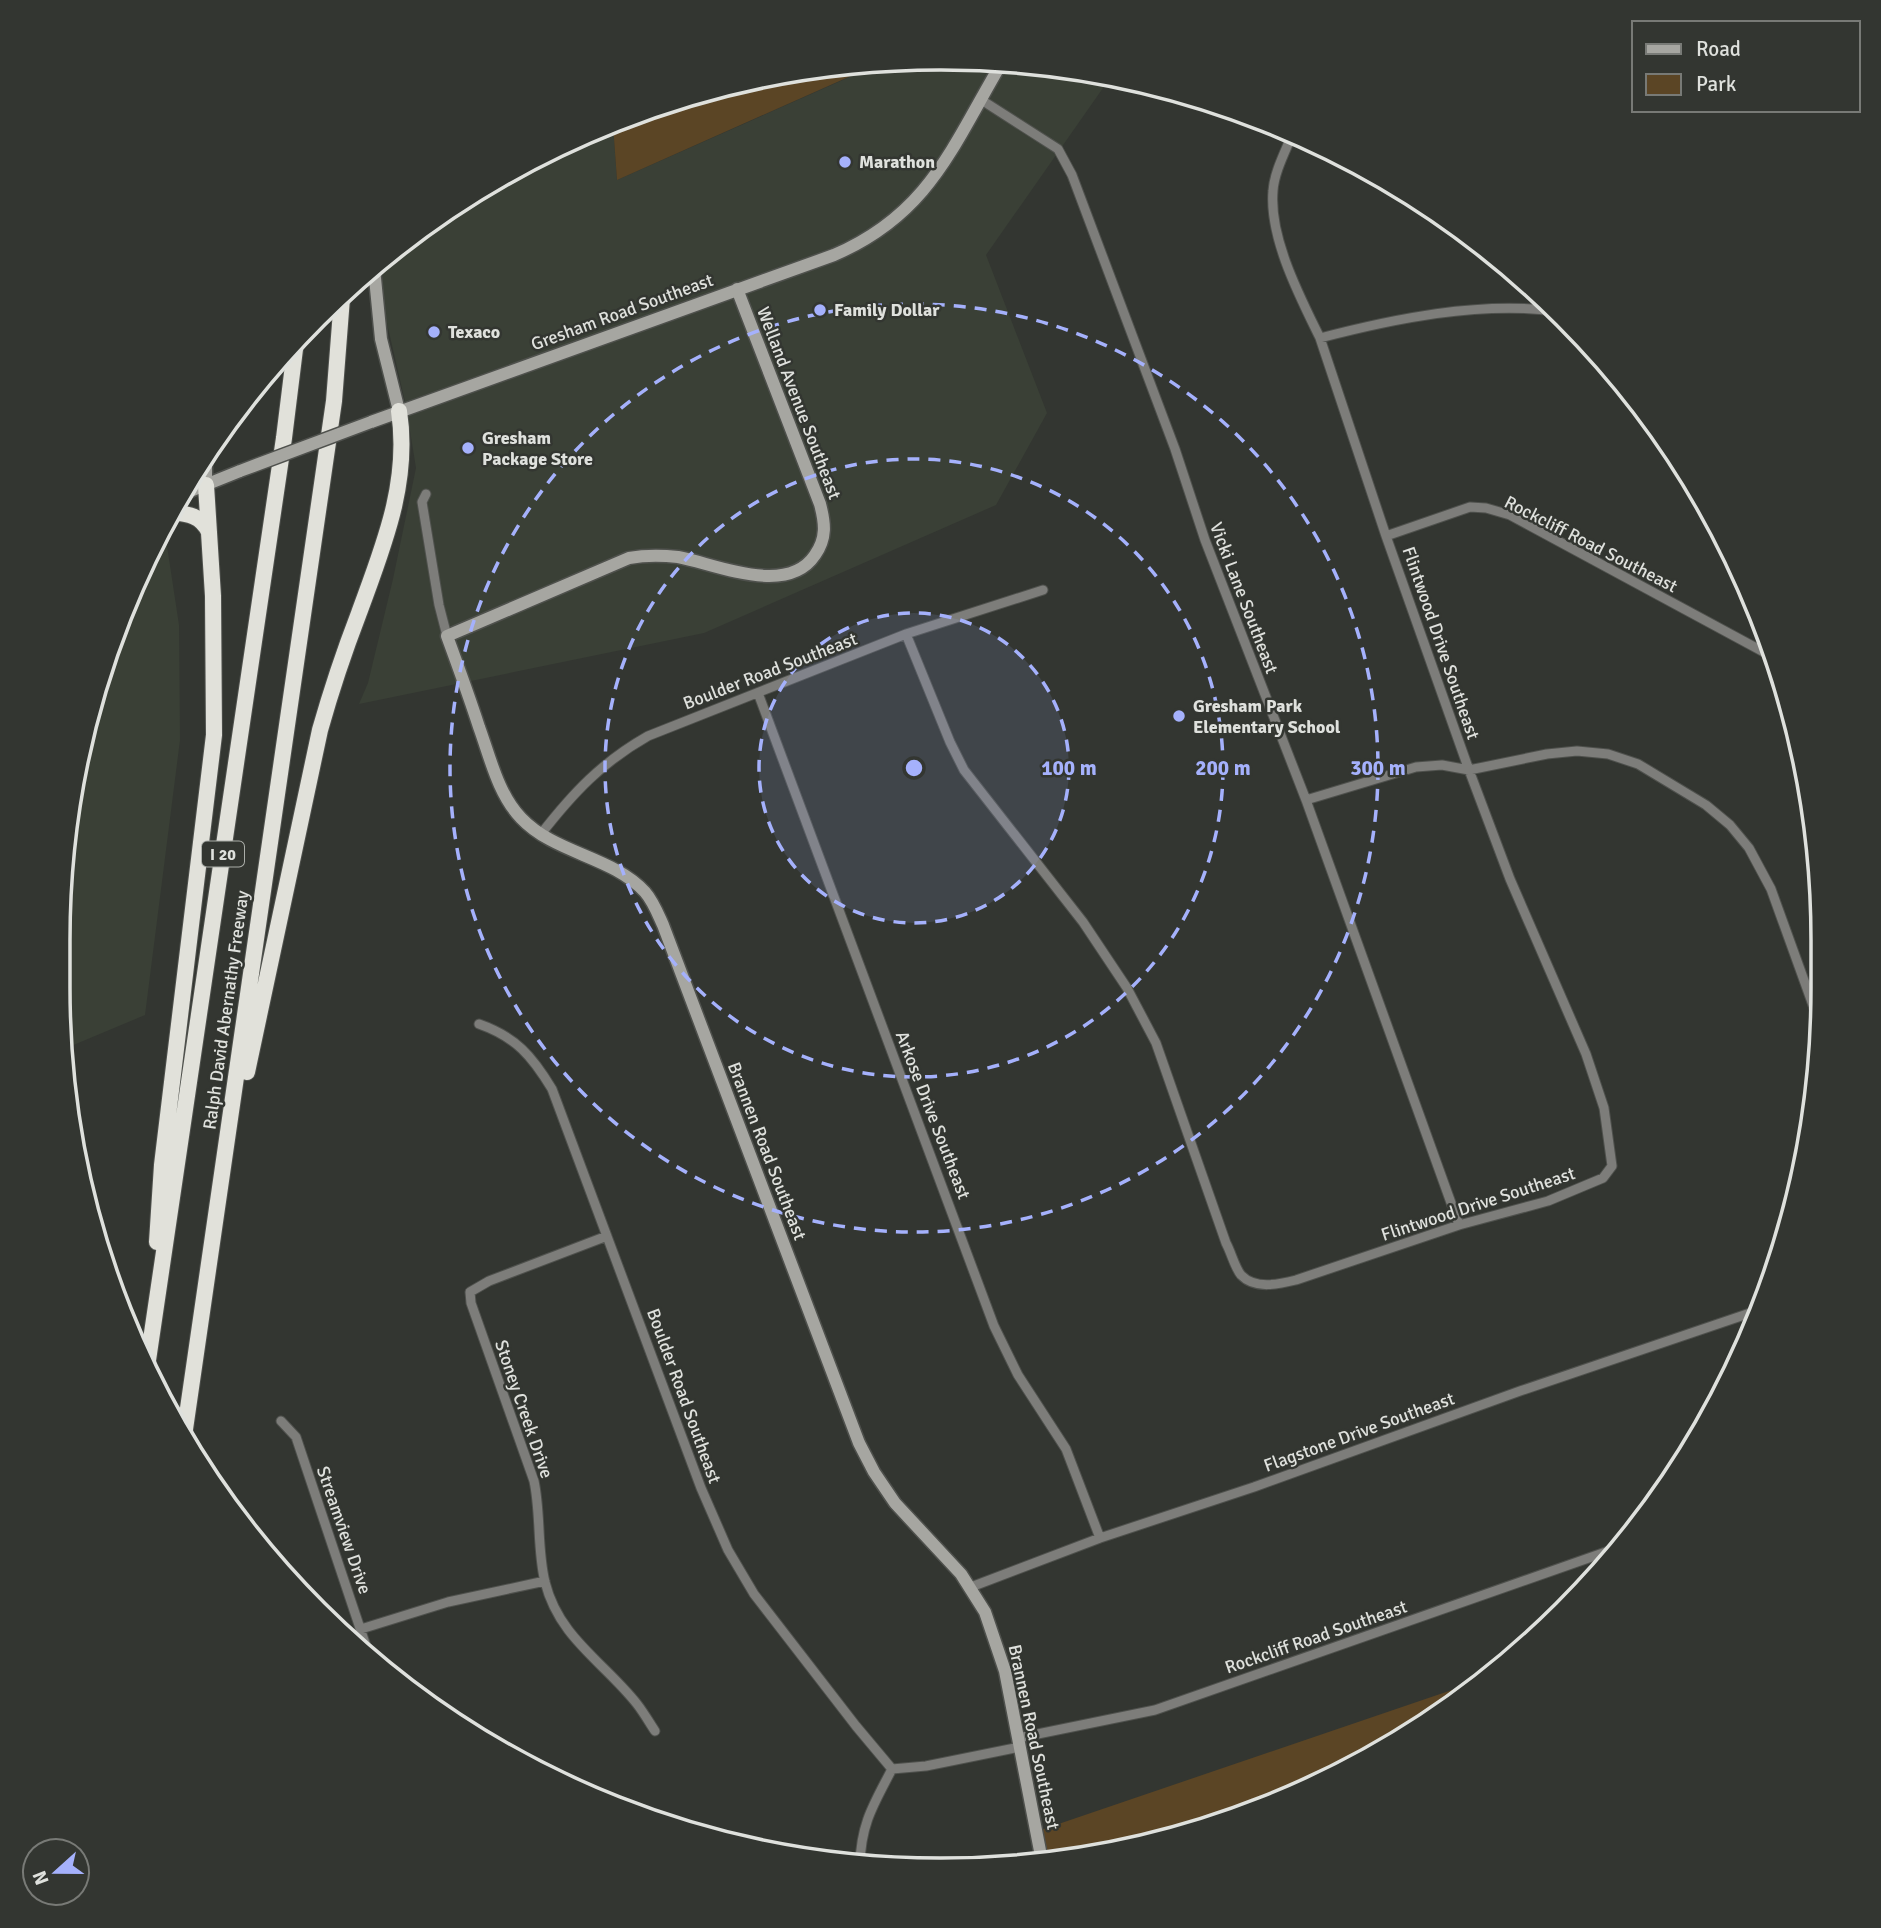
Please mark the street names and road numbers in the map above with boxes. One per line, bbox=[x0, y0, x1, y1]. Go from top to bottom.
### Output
street label: Gresham Road Southeast bbox=[528, 269, 716, 355]
street label: Welland Avenue Southeast bbox=[752, 304, 846, 502]
street label: Rockcliff Road Southeast bbox=[1501, 491, 1681, 597]
street label: Vicki Lane Southeast bbox=[1205, 519, 1283, 677]
street label: Flintwood Drive Southeast bbox=[1398, 544, 1484, 742]
street label: Boulder Road Southeast bbox=[680, 628, 860, 714]
road number: I 20 bbox=[202, 842, 244, 866]
street label: Ralph David Abernathy Freeway bbox=[198, 888, 254, 1131]
street label: Arkose Drive Southeast bbox=[891, 1028, 975, 1202]
street label: Brannen Road Southeast bbox=[723, 1059, 811, 1243]
street label: Flintwood Drive Southeast bbox=[1378, 1162, 1578, 1246]
street label: Boulder Road Southeast bbox=[642, 1306, 726, 1486]
street label: Stoney Creek Drive bbox=[490, 1337, 558, 1481]
street label: Flagstone Drive Southeast bbox=[1261, 1387, 1457, 1477]
street label: Streamview Drive bbox=[312, 1463, 376, 1597]
street label: Rockcliff Road Southeast bbox=[1222, 1595, 1410, 1679]
street label: Brannen Road Southeast bbox=[1004, 1642, 1064, 1832]

